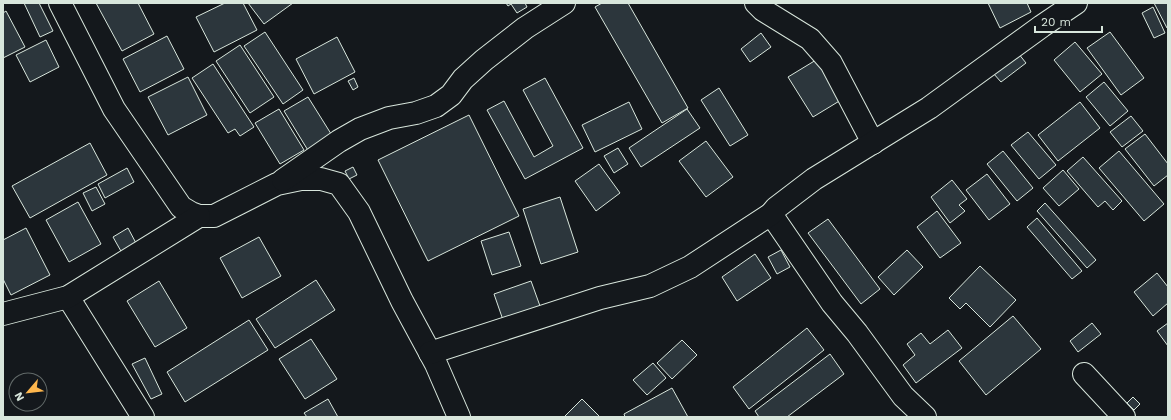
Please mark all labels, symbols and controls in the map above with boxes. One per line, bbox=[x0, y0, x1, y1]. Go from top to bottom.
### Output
scale bar bbox=[1035, 8, 1102, 34]
text: 20 m bbox=[1041, 15, 1071, 29]
north arrow bbox=[8, 372, 48, 412]
text: N bbox=[12, 390, 27, 403]

